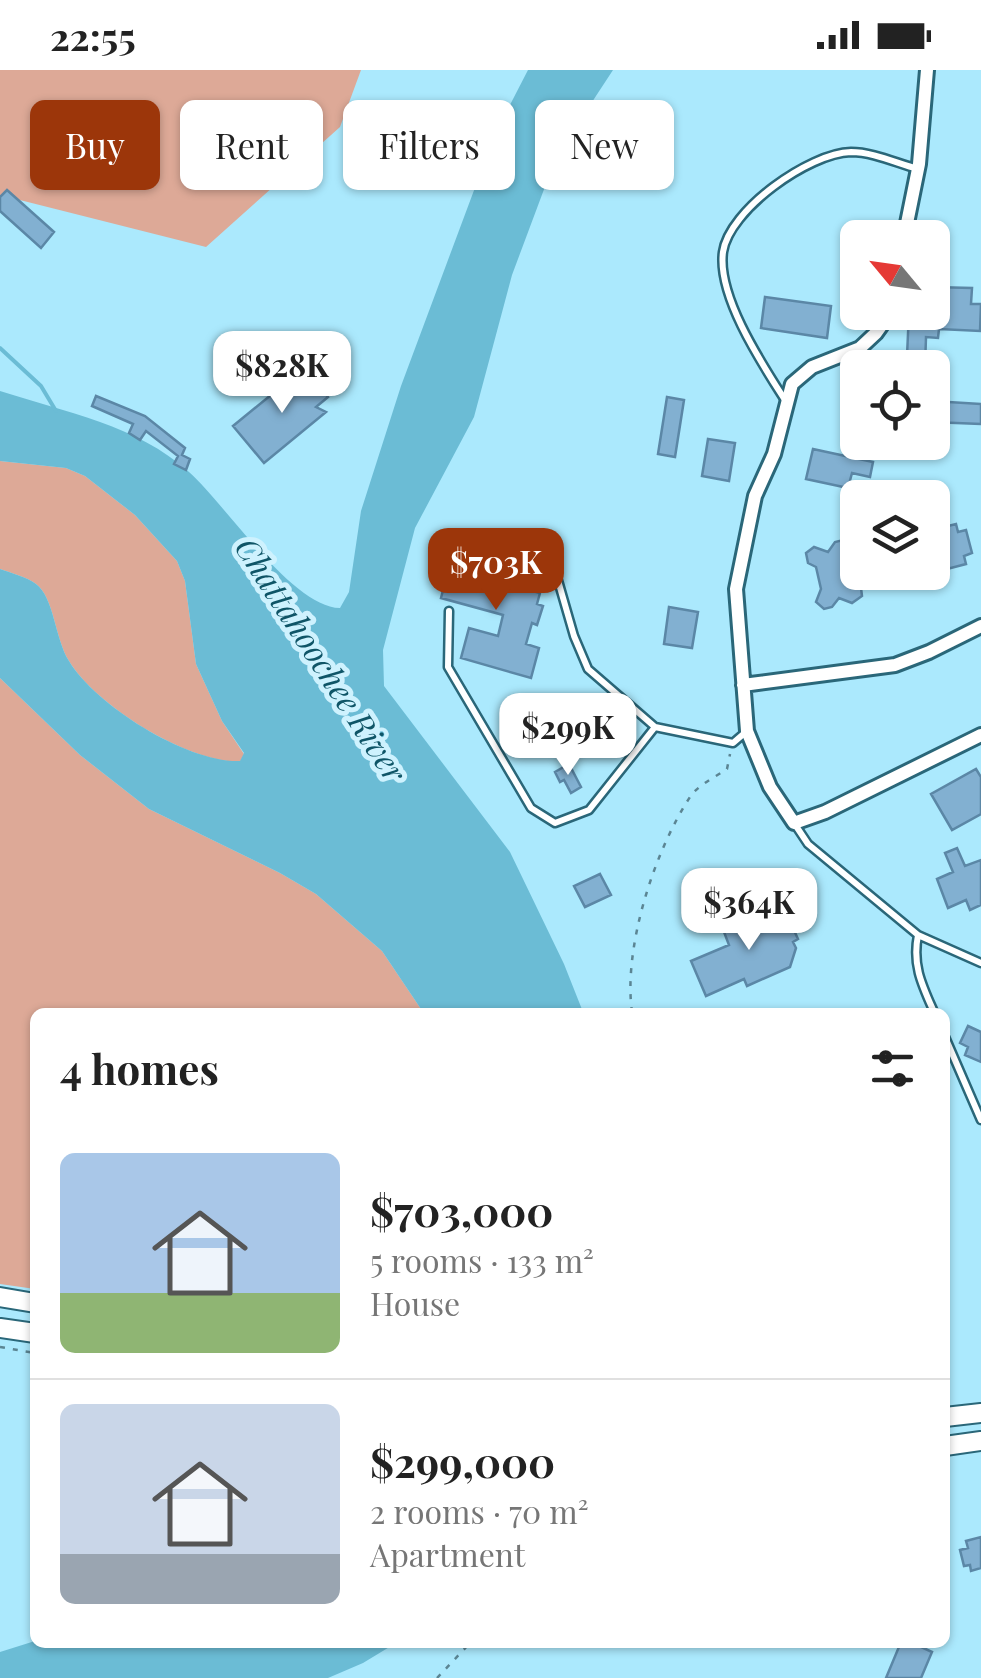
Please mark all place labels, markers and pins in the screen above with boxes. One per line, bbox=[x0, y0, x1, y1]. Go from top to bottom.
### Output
pin: $828K bbox=[212, 331, 352, 416]
pin: $703K bbox=[426, 528, 566, 613]
pin: $299K bbox=[498, 693, 638, 778]
pin: $364K bbox=[679, 868, 819, 953]

